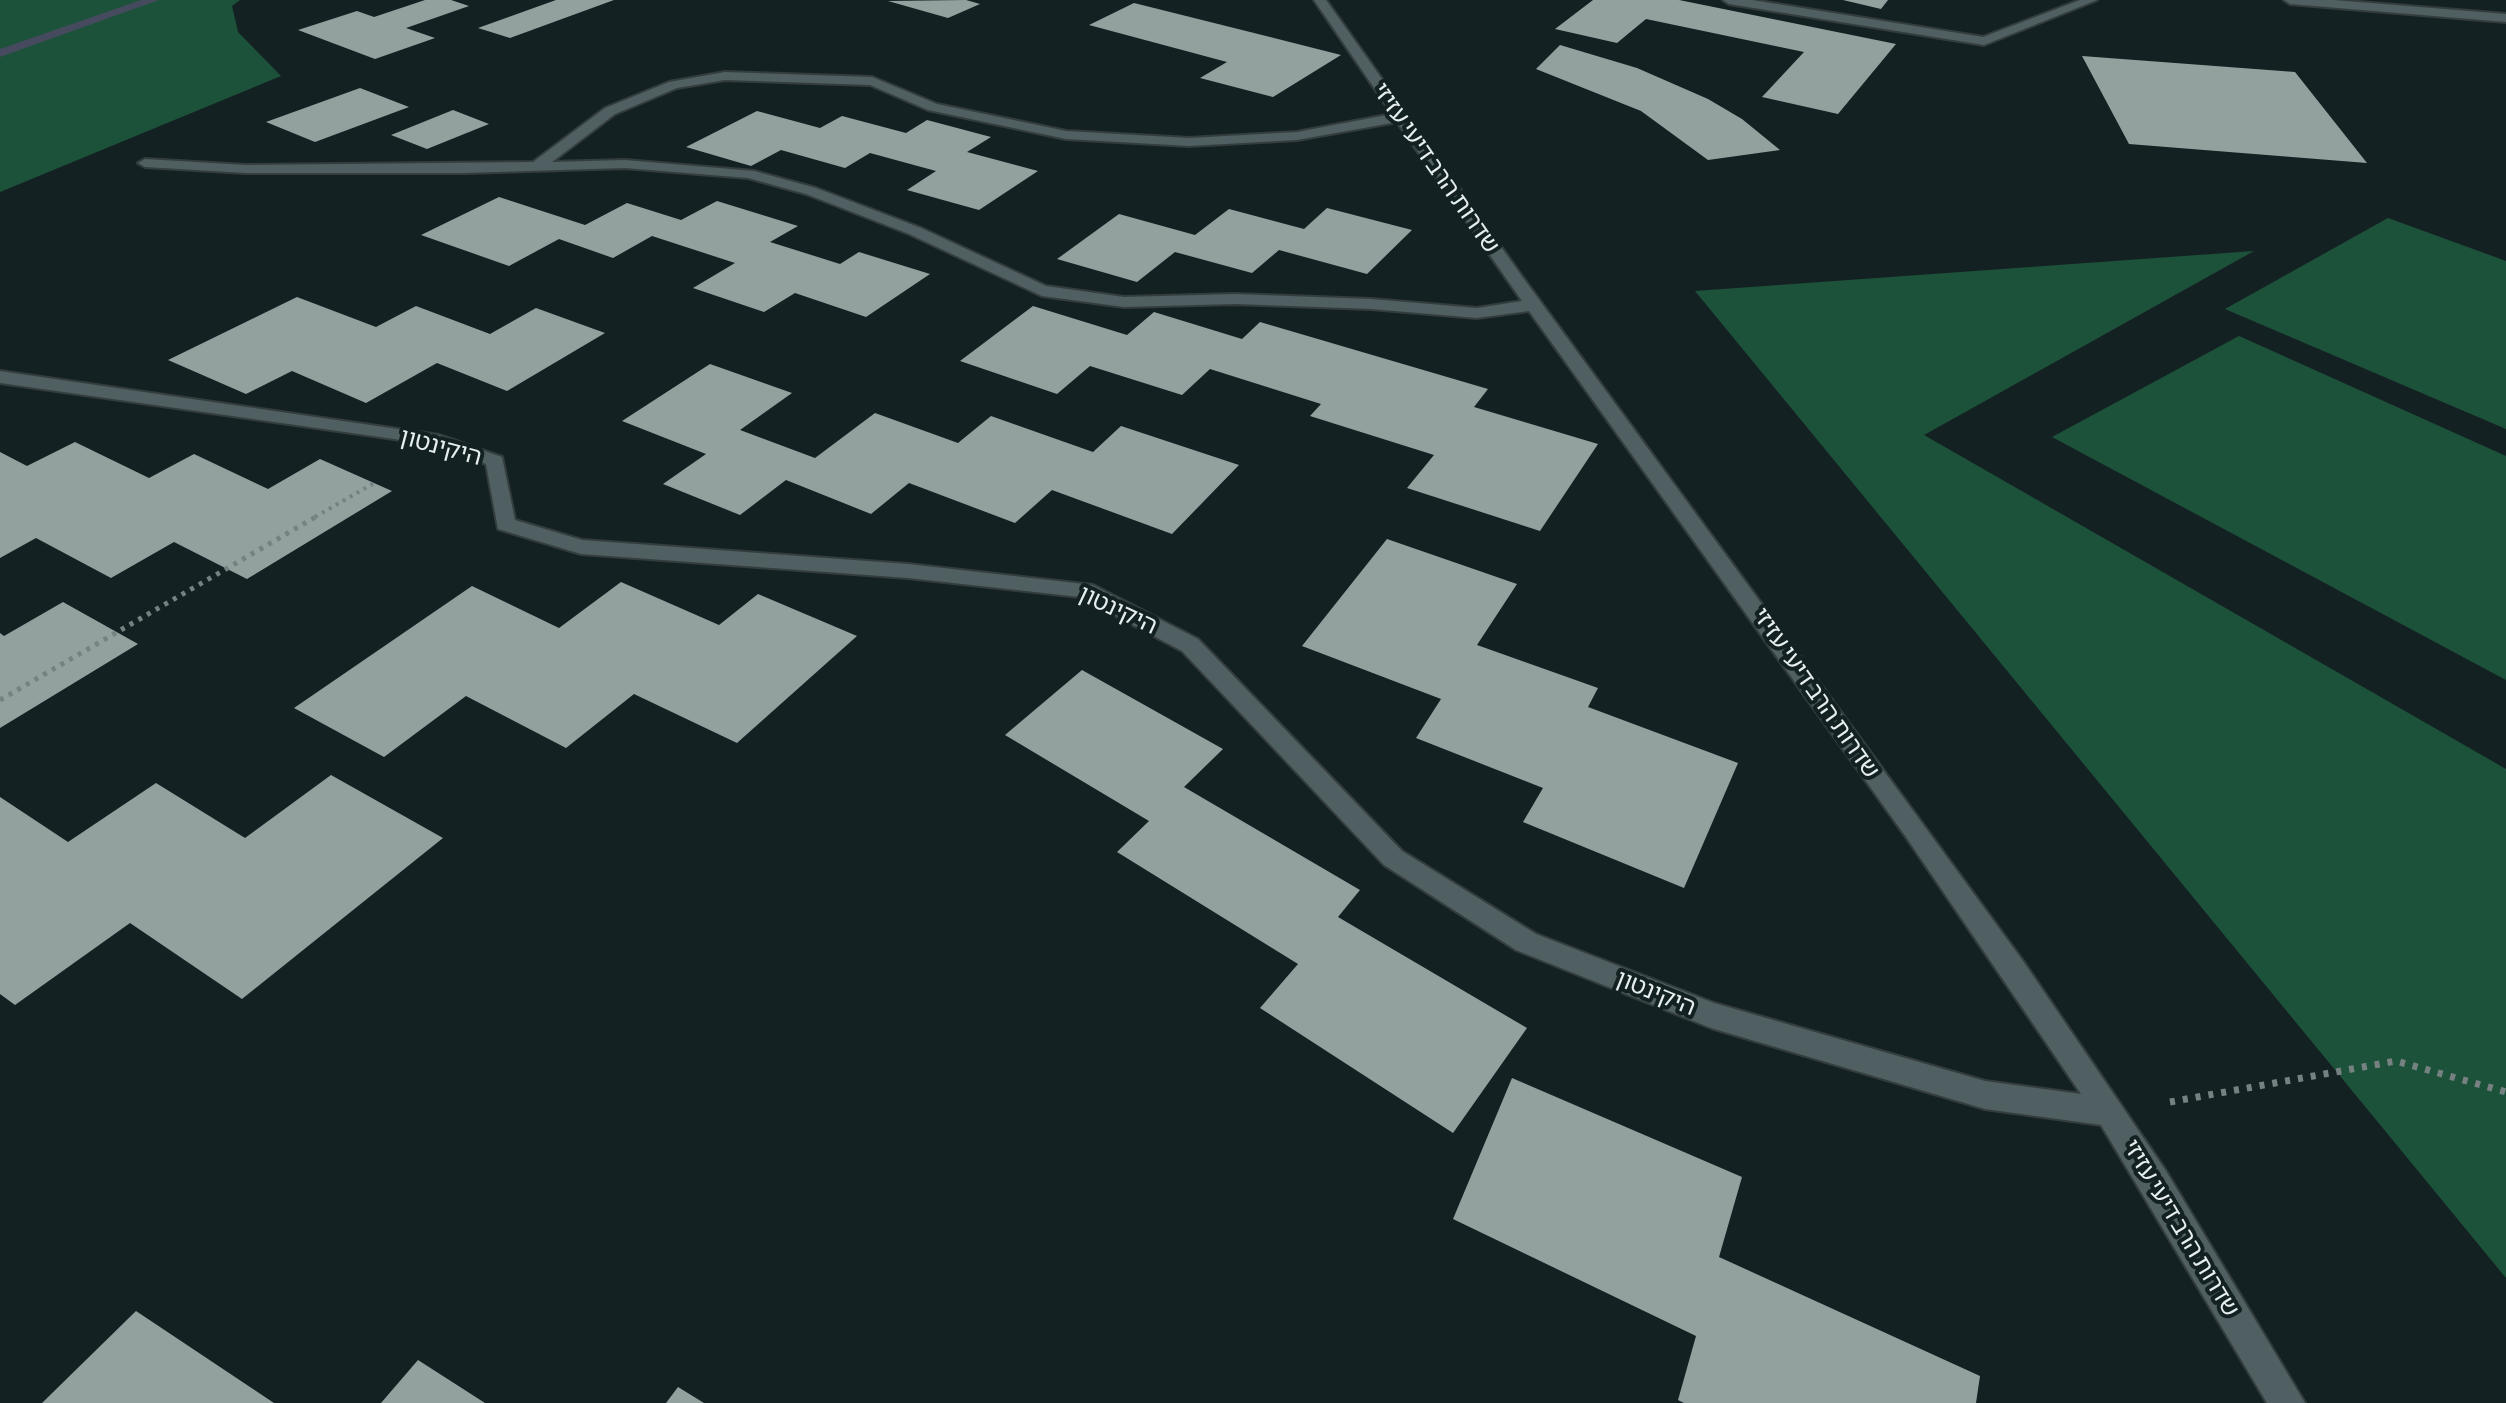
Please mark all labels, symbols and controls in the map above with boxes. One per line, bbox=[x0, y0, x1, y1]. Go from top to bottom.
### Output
street label: שדרות הרב דיעי עזיזי bbox=[1366, 77, 1506, 259]
street label: היקינטון bbox=[397, 422, 485, 472]
street label: היקינטון bbox=[1074, 579, 1162, 641]
street label: שדרות הרב דיעי עזיזי bbox=[1746, 602, 1886, 784]
street label: היקינטון bbox=[1612, 964, 1700, 1022]
street label: שדרות הרב דיעי עזיזי bbox=[2117, 1134, 2245, 1322]

